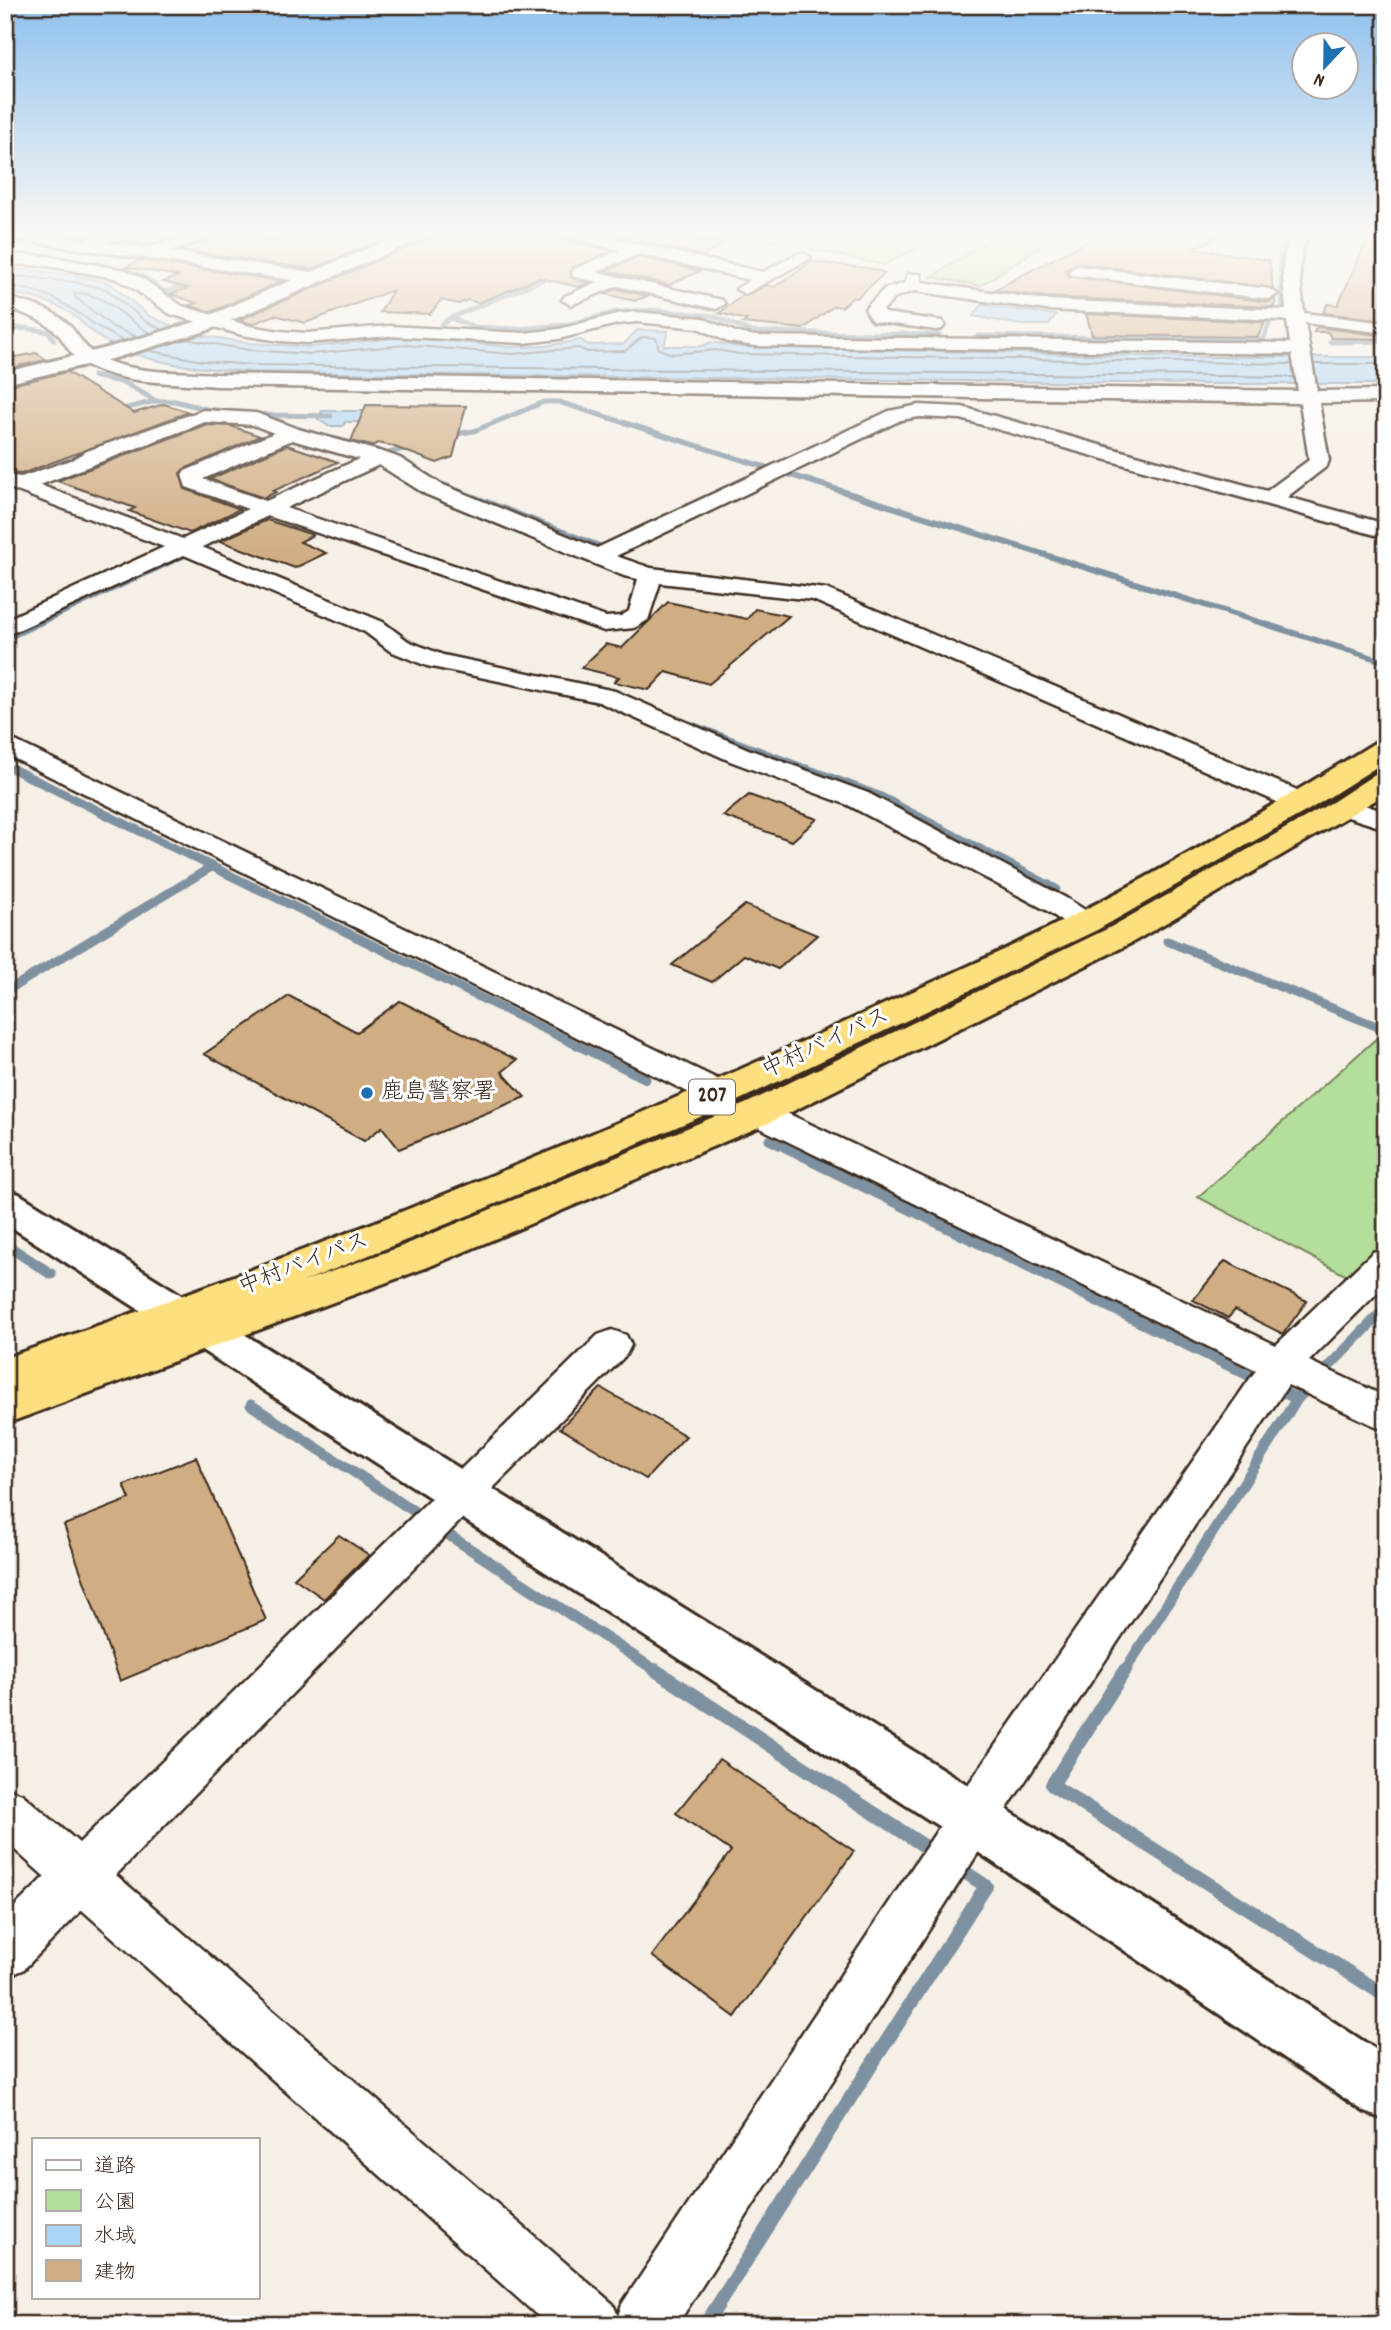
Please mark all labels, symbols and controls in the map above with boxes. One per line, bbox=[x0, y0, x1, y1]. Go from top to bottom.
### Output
north arrow bbox=[1290, 32, 1360, 102]
text: N bbox=[1311, 64, 1329, 93]
street label: 中村バイパス bbox=[757, 1000, 895, 1088]
place label: 鹿島警察署 bbox=[381, 1077, 496, 1110]
road number: 207 bbox=[689, 1080, 735, 1114]
marker: 鹿島警察署 bbox=[359, 1085, 375, 1101]
street label: 中村バイパス bbox=[234, 1225, 374, 1305]
legend bbox=[32, 2138, 259, 2298]
text: 道路 bbox=[94, 2153, 136, 2183]
text: 公園 bbox=[94, 2189, 136, 2219]
text: 水域 bbox=[94, 2223, 136, 2253]
text: 建物 bbox=[94, 2259, 136, 2289]

